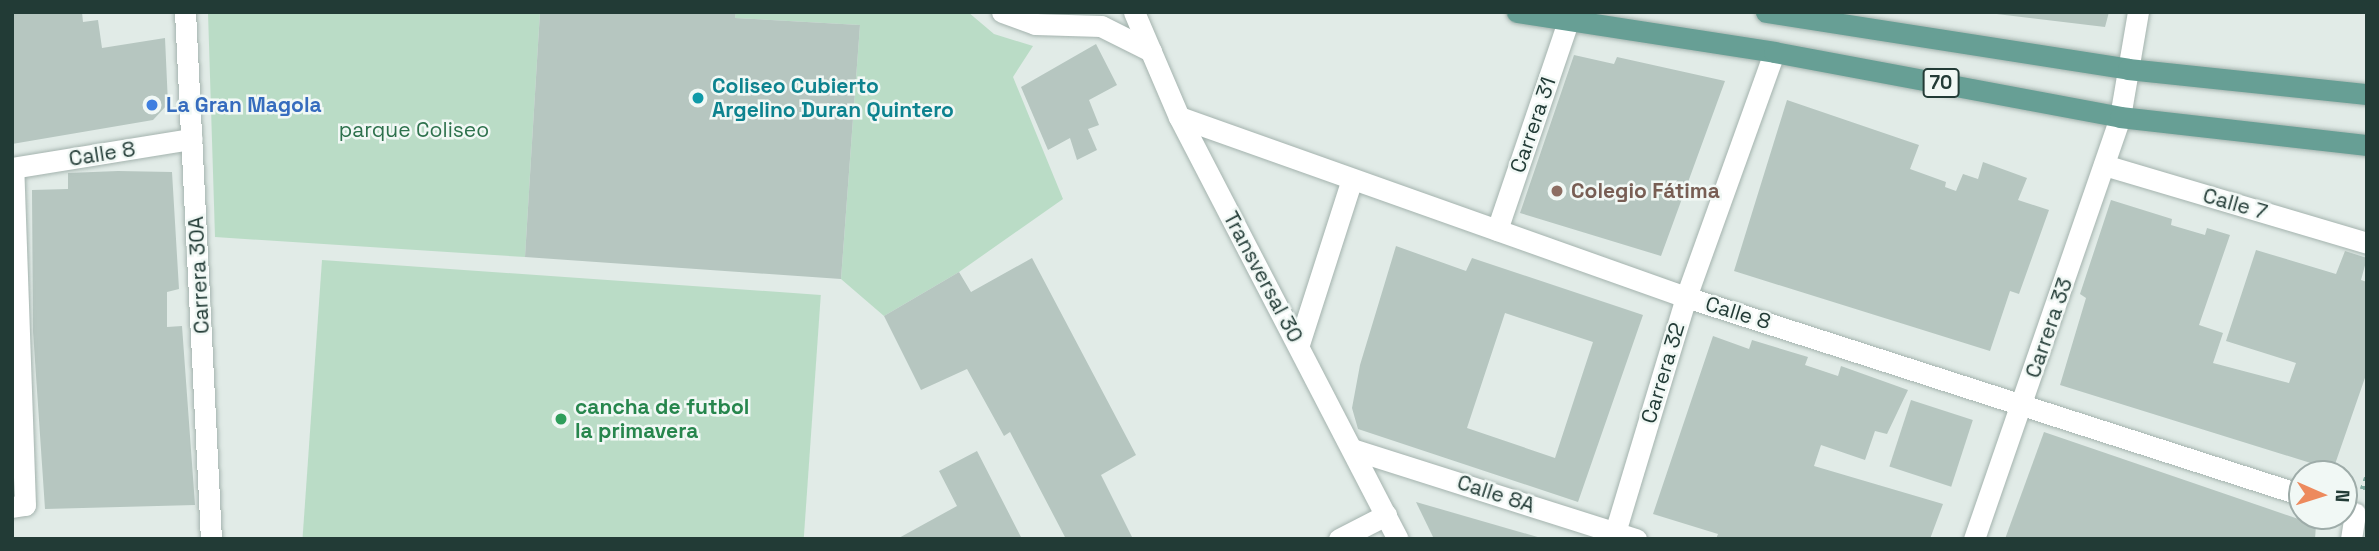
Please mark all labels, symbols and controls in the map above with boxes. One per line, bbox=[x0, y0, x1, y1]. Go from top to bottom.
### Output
road number: 70 bbox=[1922, 68, 1960, 99]
place label: Coliseo Cubierto Argelino Duran Quintero bbox=[712, 73, 954, 123]
street label: Carrera 31 bbox=[1505, 74, 1561, 176]
marker: Coliseo Cubierto Argelino Duran Quintero bbox=[690, 90, 706, 106]
place label: La Gran Magola bbox=[166, 92, 322, 118]
marker: La Gran Magola bbox=[144, 97, 160, 113]
park label: parque Coliseo bbox=[339, 117, 489, 143]
street label: Calle 8 bbox=[67, 136, 137, 172]
place label: Colegio Fátima bbox=[1571, 178, 1720, 204]
marker: Colegio Fátima bbox=[1549, 183, 1565, 199]
street label: Calle 7 bbox=[2200, 183, 2270, 225]
street label: Transversal 30 bbox=[1218, 207, 1308, 347]
street label: Carrera 30A bbox=[183, 215, 215, 335]
street label: Carrera 33 bbox=[2020, 275, 2078, 381]
street label: Calle 8 bbox=[1702, 291, 1774, 335]
street label: Carrera 32 bbox=[1636, 320, 1690, 426]
place label: cancha de futbol la primavera bbox=[575, 394, 749, 444]
marker: cancha de futbol la primavera bbox=[553, 411, 569, 427]
north arrow bbox=[2288, 460, 2358, 530]
street label: Calle 8A bbox=[1454, 470, 1538, 518]
text: N bbox=[2330, 489, 2355, 503]

